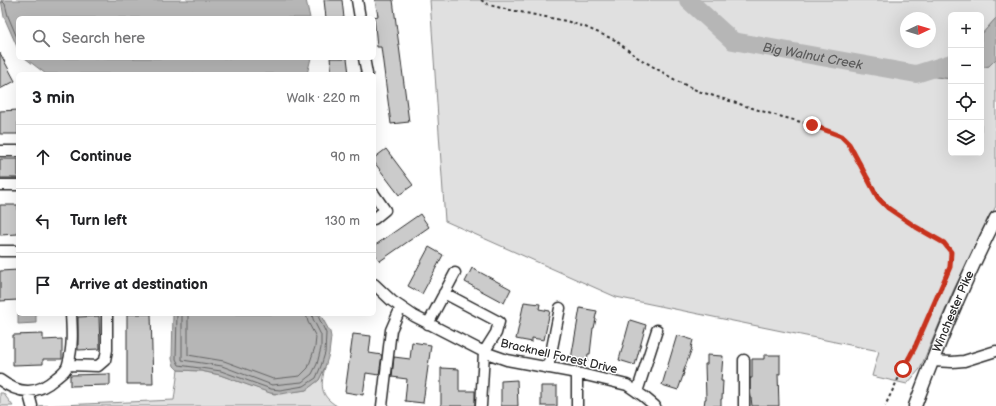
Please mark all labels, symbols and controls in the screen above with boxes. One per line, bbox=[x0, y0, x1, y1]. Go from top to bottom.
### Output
north arrow bbox=[900, 12, 936, 48]
map controls bbox=[948, 12, 984, 156]
button: + bbox=[948, 12, 984, 48]
search box bbox=[16, 16, 376, 60]
icon: search bbox=[30, 27, 52, 49]
text: Search here bbox=[62, 29, 145, 48]
water label: Big Walnut Creek bbox=[762, 40, 864, 73]
button: − bbox=[948, 48, 984, 84]
button: locate bbox=[948, 84, 984, 120]
text: 3 min bbox=[32, 88, 75, 108]
text: Walk · 220 m bbox=[287, 90, 360, 106]
route end bbox=[803, 116, 821, 134]
button: layers bbox=[948, 120, 984, 156]
icon: ahead bbox=[32, 146, 54, 168]
text: Continue bbox=[70, 147, 132, 166]
text: 90 m bbox=[331, 149, 360, 165]
icon: left bbox=[32, 210, 54, 232]
text: Turn left bbox=[70, 211, 127, 230]
text: 130 m bbox=[325, 213, 360, 229]
street label: Winchester Pike bbox=[930, 268, 978, 355]
icon: arrive bbox=[32, 274, 54, 296]
text: Arrive at destination bbox=[70, 275, 208, 294]
street label: Bracknell Forest Drive bbox=[499, 336, 619, 377]
route start bbox=[894, 360, 912, 378]

